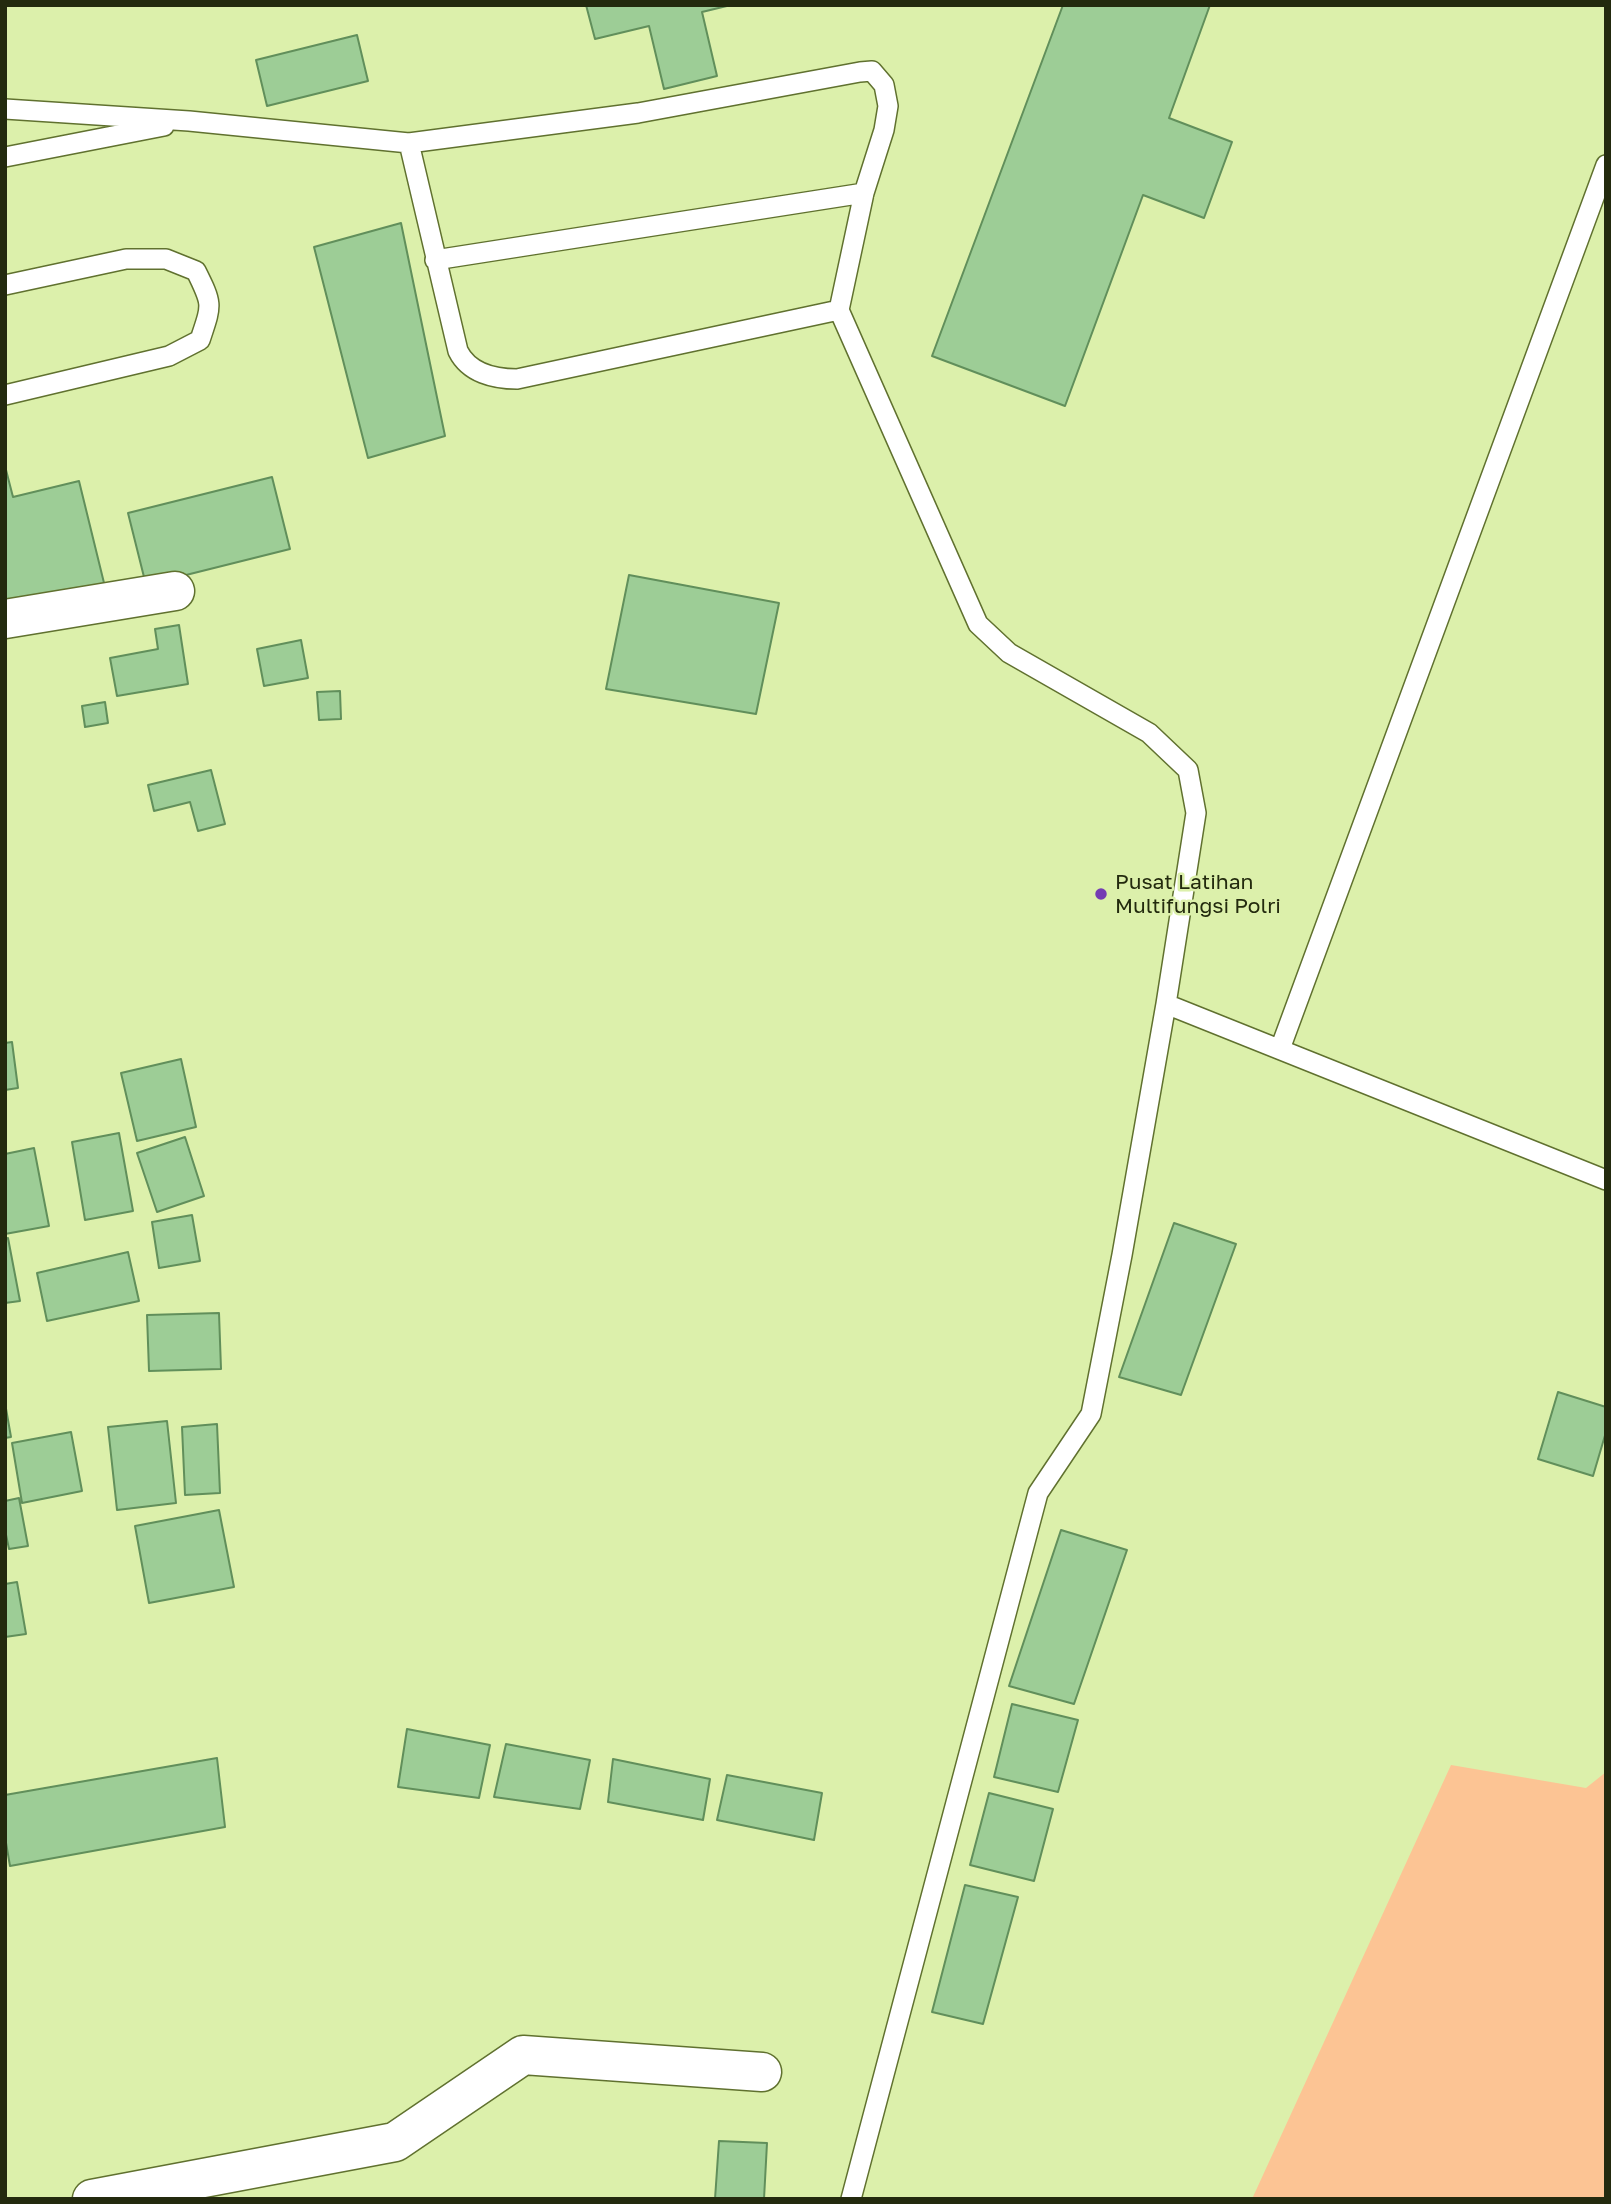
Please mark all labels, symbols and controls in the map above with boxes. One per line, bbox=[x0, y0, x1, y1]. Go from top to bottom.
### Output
place label: Pusat Latihan Multifungsi Polri bbox=[1115, 869, 1281, 919]
marker: Pusat Latihan Multifungsi Polri bbox=[1093, 886, 1109, 902]

